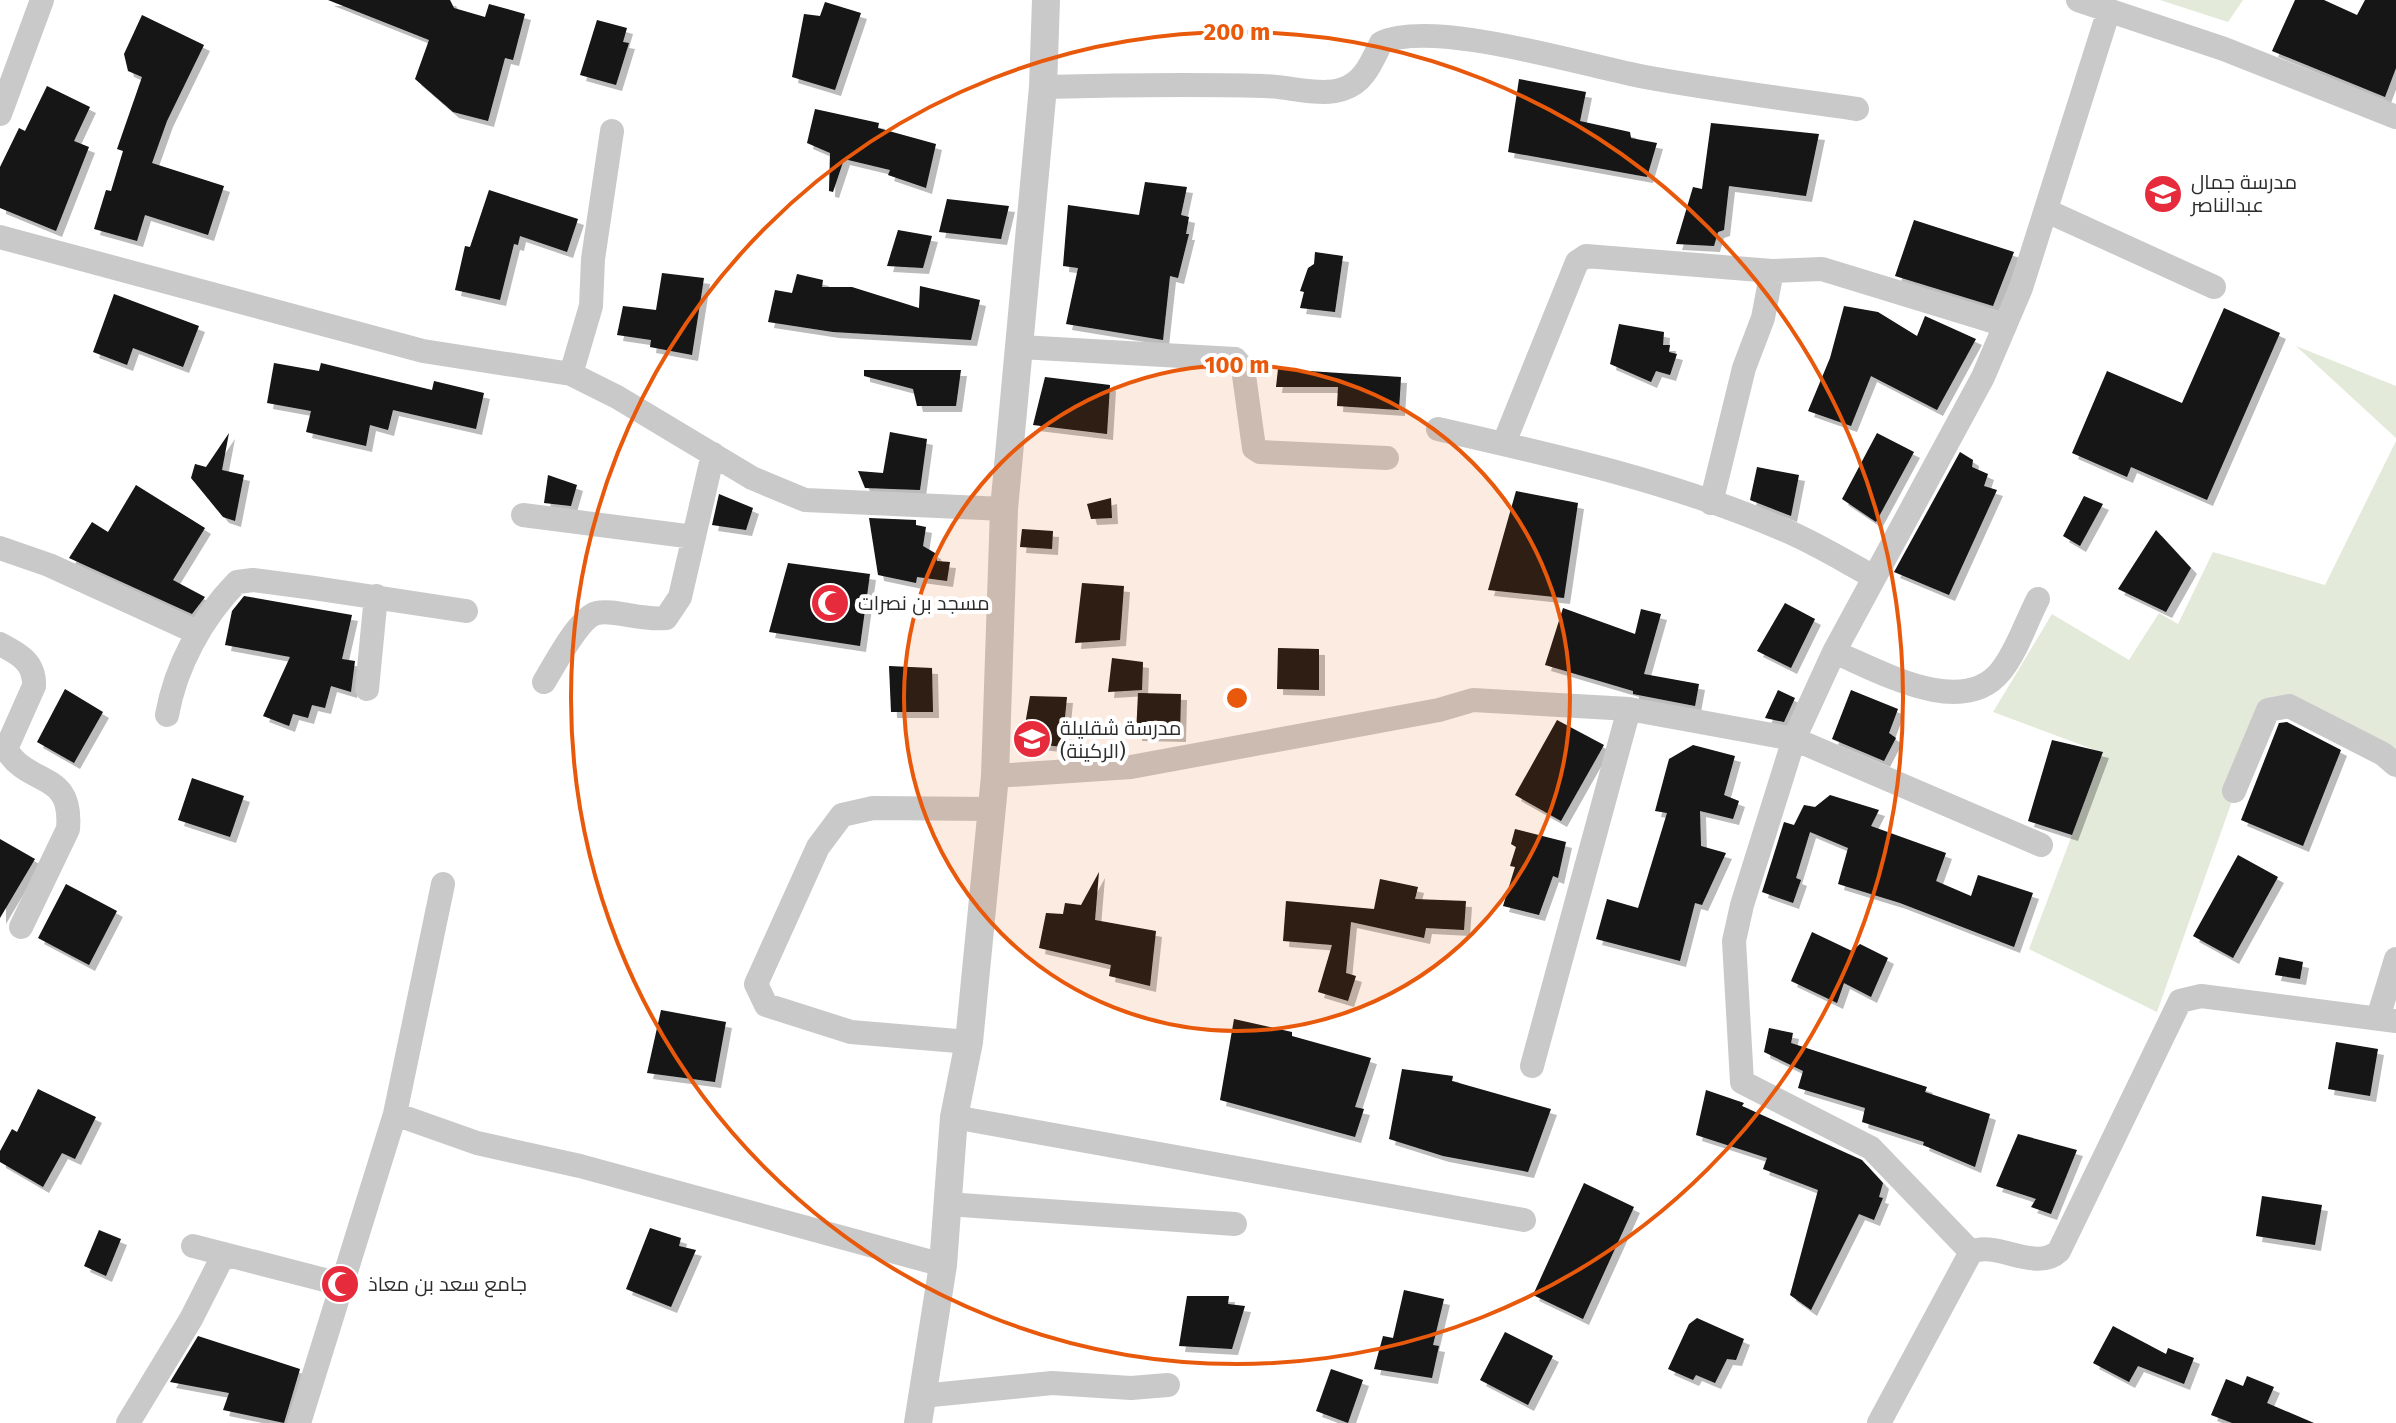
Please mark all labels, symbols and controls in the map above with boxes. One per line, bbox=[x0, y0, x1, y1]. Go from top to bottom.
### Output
text: 200 m bbox=[1204, 18, 1270, 46]
place label: مدرسة جمال عبدالناصر bbox=[2190, 170, 2297, 217]
school or university icon: مدرسة جمال عبدالناصر bbox=[2142, 173, 2184, 215]
text: 100 m bbox=[1204, 351, 1270, 379]
mosque icon: مسجد بن نصرات bbox=[809, 582, 851, 624]
place label: مسجد بن نصرات bbox=[858, 591, 990, 616]
centre of rings bbox=[1223, 684, 1251, 712]
place label: مدرسة شقليلة (الركينة) bbox=[1060, 716, 1181, 763]
school or university icon: مدرسة شقليلة (الركينة) bbox=[1011, 718, 1053, 760]
mosque icon: جامع سعد بن معاذ bbox=[319, 1263, 361, 1305]
place label: جامع سعد بن معاذ bbox=[368, 1272, 527, 1298]

